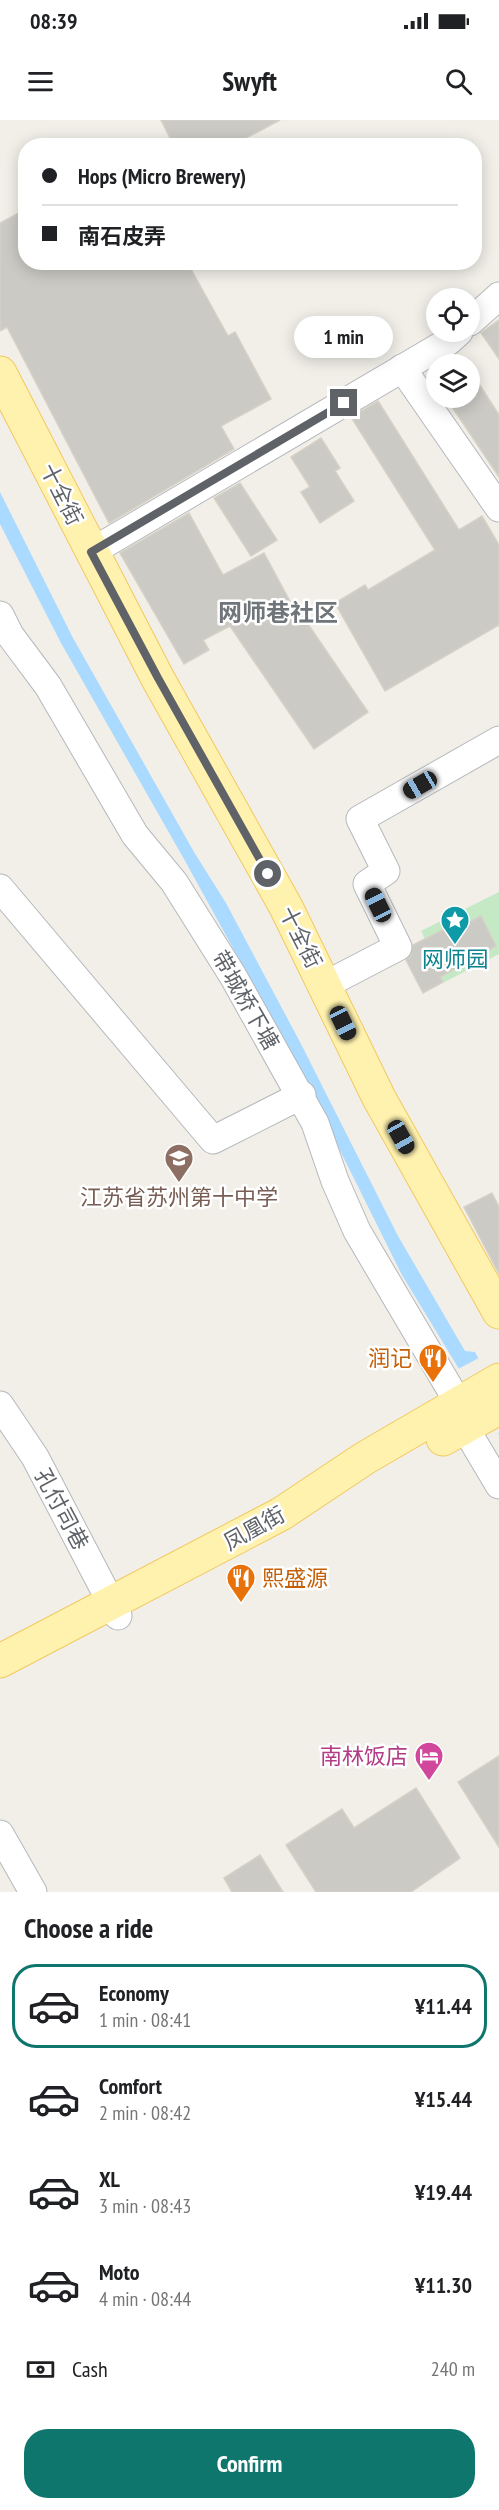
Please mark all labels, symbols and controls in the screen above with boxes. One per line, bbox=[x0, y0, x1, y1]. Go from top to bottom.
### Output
text: 08:39 bbox=[30, 7, 78, 35]
text: Swyft bbox=[222, 64, 277, 98]
icon: menu bbox=[24, 65, 57, 98]
icon: search bbox=[442, 65, 475, 98]
text: Hops (Micro Brewery) bbox=[78, 162, 246, 190]
text: 南石皮弄 bbox=[78, 222, 166, 250]
map controls bbox=[426, 288, 480, 408]
button: locate bbox=[426, 288, 480, 342]
callout: 1 min bbox=[294, 316, 394, 358]
text: 1 min bbox=[323, 324, 364, 350]
button: layers bbox=[426, 354, 480, 408]
route end bbox=[330, 389, 357, 416]
street label: 十全街 bbox=[35, 458, 89, 530]
district label: 网师巷社区 bbox=[218, 597, 338, 628]
car bbox=[400, 768, 440, 802]
route start bbox=[254, 860, 281, 887]
car bbox=[362, 885, 394, 925]
street label: 十全街 bbox=[274, 901, 328, 973]
place icon: 网师园 bbox=[439, 904, 471, 946]
street label: 带城桥下塘 bbox=[206, 945, 286, 1055]
place label: 网师园 bbox=[422, 945, 488, 973]
car bbox=[327, 1003, 359, 1043]
car bbox=[384, 1117, 418, 1157]
school or university icon: 江苏省苏州第十中学 bbox=[163, 1142, 195, 1184]
place label: 江苏省苏州第十中学 bbox=[80, 1183, 278, 1211]
restaurant icon: 润记 bbox=[417, 1342, 449, 1384]
place label: 润记 bbox=[368, 1344, 412, 1372]
street label: 孔付司巷 bbox=[29, 1464, 95, 1554]
street label: 凤凰街 bbox=[218, 1500, 290, 1556]
restaurant icon: 熙盛源 bbox=[225, 1562, 257, 1604]
place label: 熙盛源 bbox=[262, 1564, 328, 1592]
hotel icon: 南林饭店 bbox=[413, 1740, 445, 1782]
place label: 南林饭店 bbox=[320, 1742, 408, 1770]
text: Choose a ride bbox=[24, 1911, 153, 1945]
icon: car bbox=[27, 1979, 81, 2033]
text: Economy bbox=[99, 1979, 169, 2007]
text: ¥11.44 bbox=[415, 1992, 472, 2020]
text: 1 min · 08:41 bbox=[99, 2007, 191, 2033]
icon: car bbox=[27, 2072, 81, 2126]
text: Comfort bbox=[99, 2072, 162, 2100]
text: ¥15.44 bbox=[415, 2085, 472, 2113]
text: 2 min · 08:42 bbox=[99, 2100, 191, 2126]
icon: car bbox=[27, 2165, 81, 2219]
text: XL bbox=[99, 2165, 120, 2193]
text: ¥19.44 bbox=[415, 2178, 472, 2206]
text: 3 min · 08:43 bbox=[99, 2193, 191, 2219]
icon: car bbox=[27, 2258, 81, 2312]
text: Moto bbox=[99, 2258, 140, 2286]
text: ¥11.30 bbox=[415, 2271, 472, 2299]
text: 4 min · 08:44 bbox=[99, 2286, 191, 2312]
icon: cash bbox=[24, 2353, 57, 2386]
text: Cash bbox=[72, 2355, 108, 2383]
text: 240 m bbox=[431, 2356, 475, 2382]
button: Confirm bbox=[24, 2429, 475, 2498]

